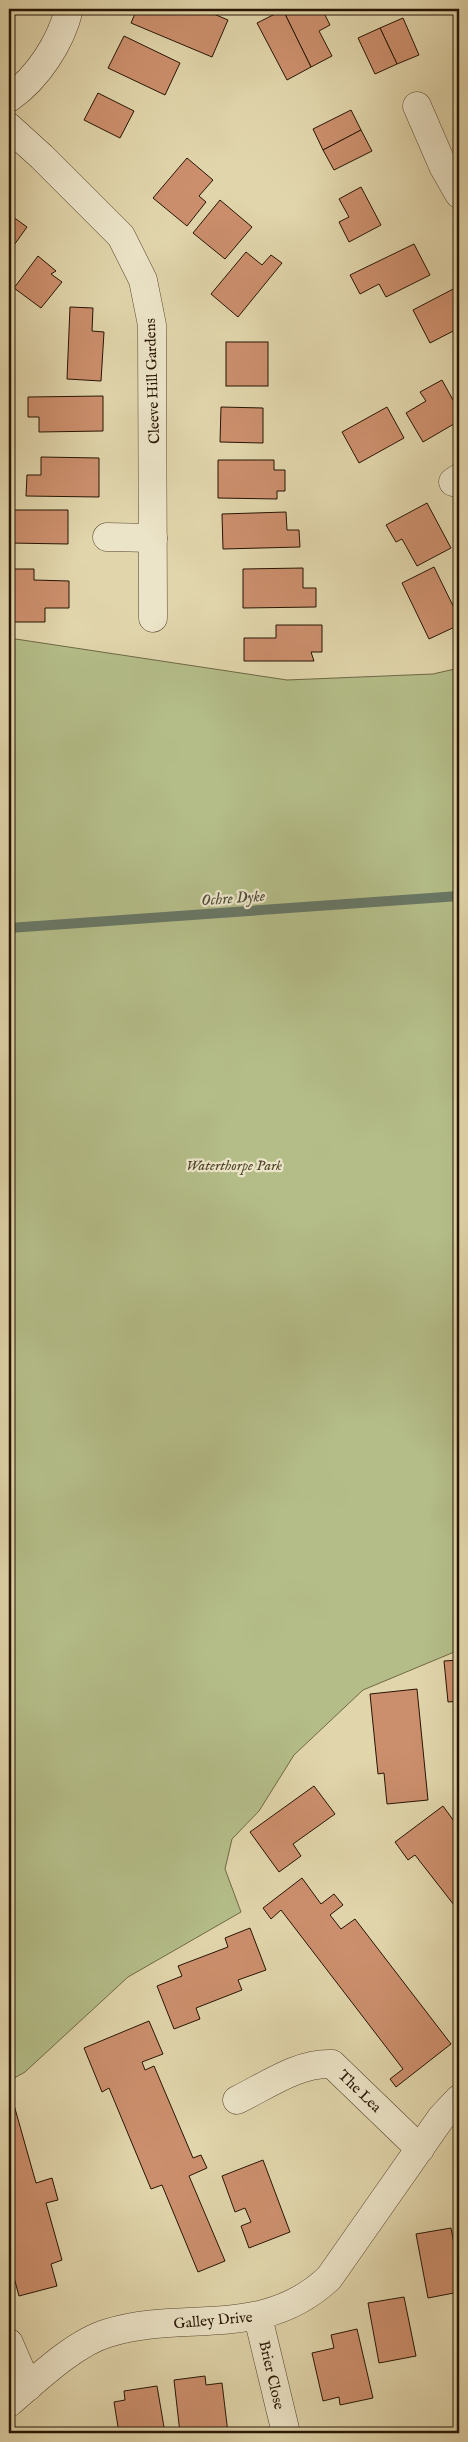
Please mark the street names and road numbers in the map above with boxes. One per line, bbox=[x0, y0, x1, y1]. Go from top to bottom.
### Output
street label: Cleeve Hill Gardens bbox=[141, 318, 164, 444]
street label: The Lea bbox=[334, 2066, 386, 2117]
street label: Galley Drive bbox=[173, 2308, 253, 2333]
street label: Brier Close bbox=[254, 2339, 289, 2411]

